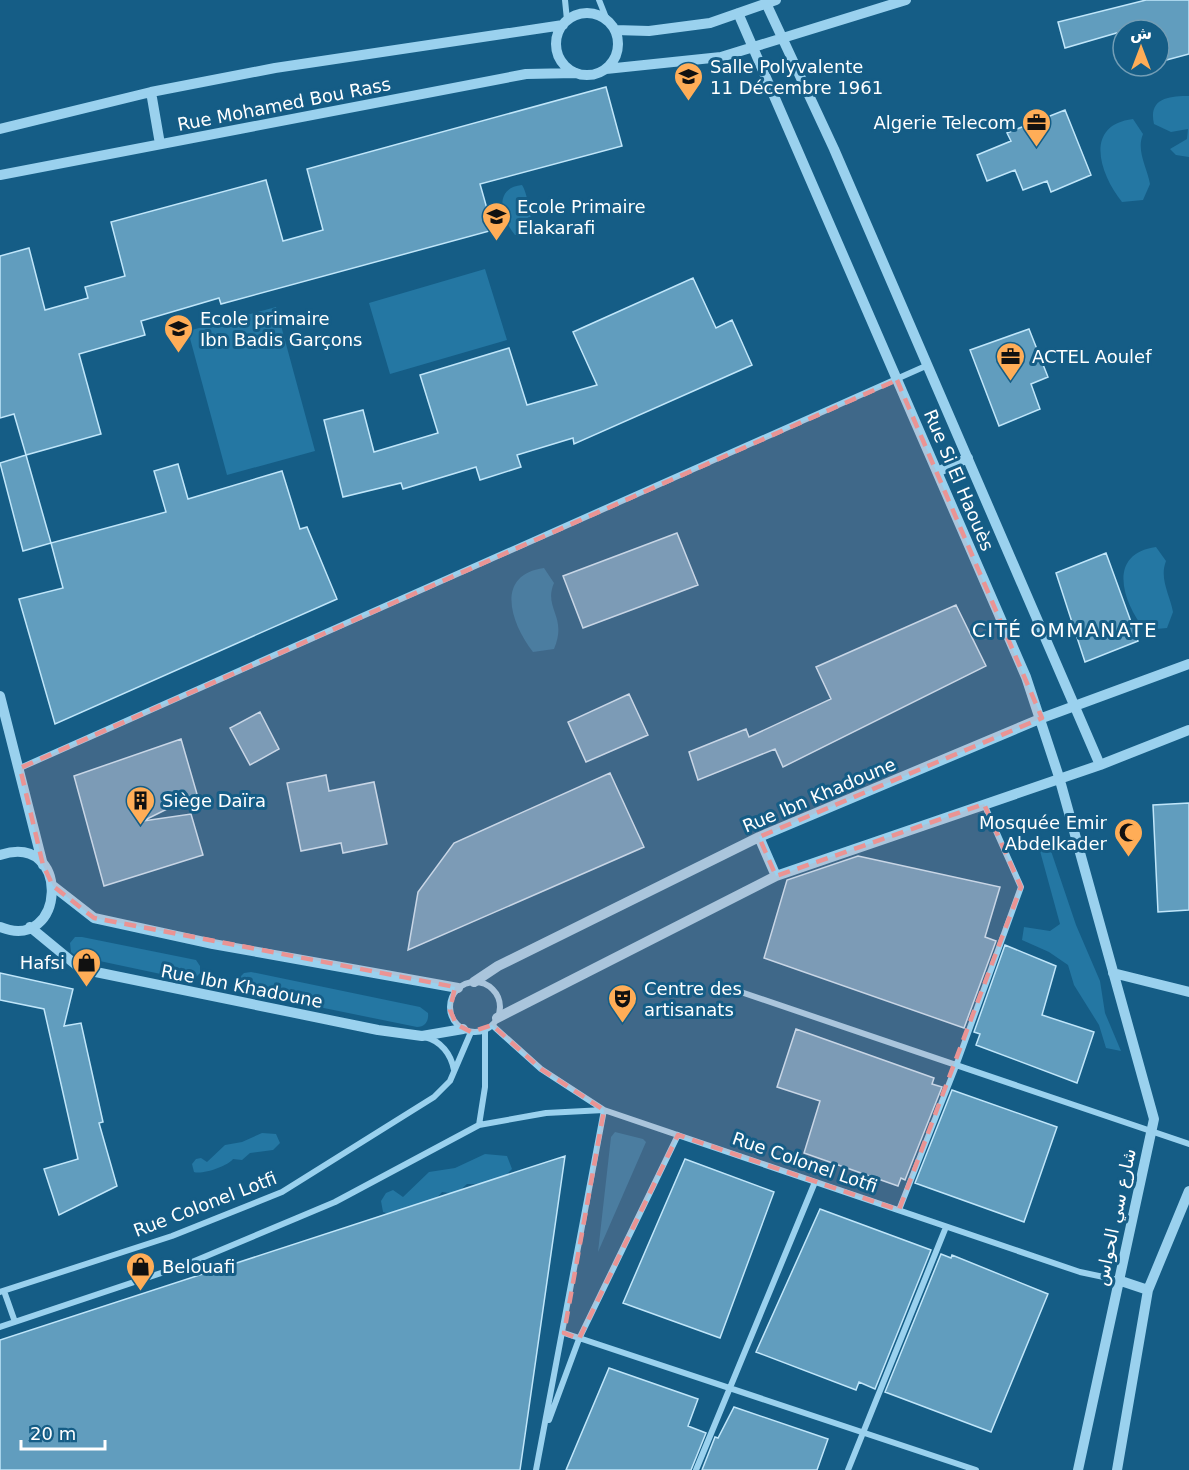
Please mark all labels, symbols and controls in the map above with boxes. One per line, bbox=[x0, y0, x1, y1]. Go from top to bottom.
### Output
north arrow bbox=[1111, 18, 1171, 78]
text: ش bbox=[1130, 24, 1152, 43]
place label: Salle Polyvalente 11 Décembre 1961 bbox=[710, 56, 883, 98]
school or university icon: Salle Polyvalente 11 Décembre 1961 bbox=[673, 60, 705, 102]
street label: Rue Mohamed Bou Rass bbox=[175, 73, 393, 135]
office icon: Algerie Telecom bbox=[1021, 106, 1053, 148]
place label: Algerie Telecom bbox=[873, 112, 1016, 133]
place label: Ecole Primaire Elakarafi bbox=[517, 196, 646, 238]
school or university icon: Ecole Primaire Elakarafi bbox=[480, 200, 512, 242]
place label: Ecole primaire Ibn Badis Garçons bbox=[200, 308, 362, 350]
school or university icon: Ecole primaire Ibn Badis Garçons bbox=[163, 312, 195, 354]
office icon: ACTEL Aoulef bbox=[995, 340, 1027, 382]
place label: ACTEL Aoulef bbox=[1032, 346, 1152, 367]
street label: Rue Si El Haouès bbox=[920, 406, 998, 554]
district label: CITÉ OMMANATE bbox=[972, 618, 1158, 642]
street label: Rue Ibn Khadoune bbox=[739, 753, 899, 837]
building icon: Siège Daïra bbox=[125, 784, 157, 826]
place label: Siège Daïra bbox=[162, 790, 266, 811]
place label: Mosquée Emir Abdelkader bbox=[979, 812, 1108, 854]
mosque icon: Mosquée Emir Abdelkader bbox=[1112, 816, 1144, 858]
shop icon: Hafsi bbox=[70, 946, 102, 988]
place label: Hafsi bbox=[20, 952, 65, 973]
street label: Rue Ibn Khadoune bbox=[159, 960, 325, 1012]
place label: Centre des artisanats bbox=[644, 978, 742, 1020]
theatre icon: Centre des artisanats bbox=[607, 982, 639, 1024]
street label: Rue Colonel Lotfi bbox=[730, 1127, 880, 1197]
street label: شارع سي الحواس bbox=[1090, 1146, 1141, 1288]
street label: Rue Colonel Lotfi bbox=[130, 1167, 280, 1241]
shop icon: Belouafi bbox=[125, 1250, 157, 1292]
place label: Belouafi bbox=[162, 1256, 235, 1277]
scale bar bbox=[21, 1413, 105, 1451]
text: 20 m bbox=[30, 1423, 76, 1444]

